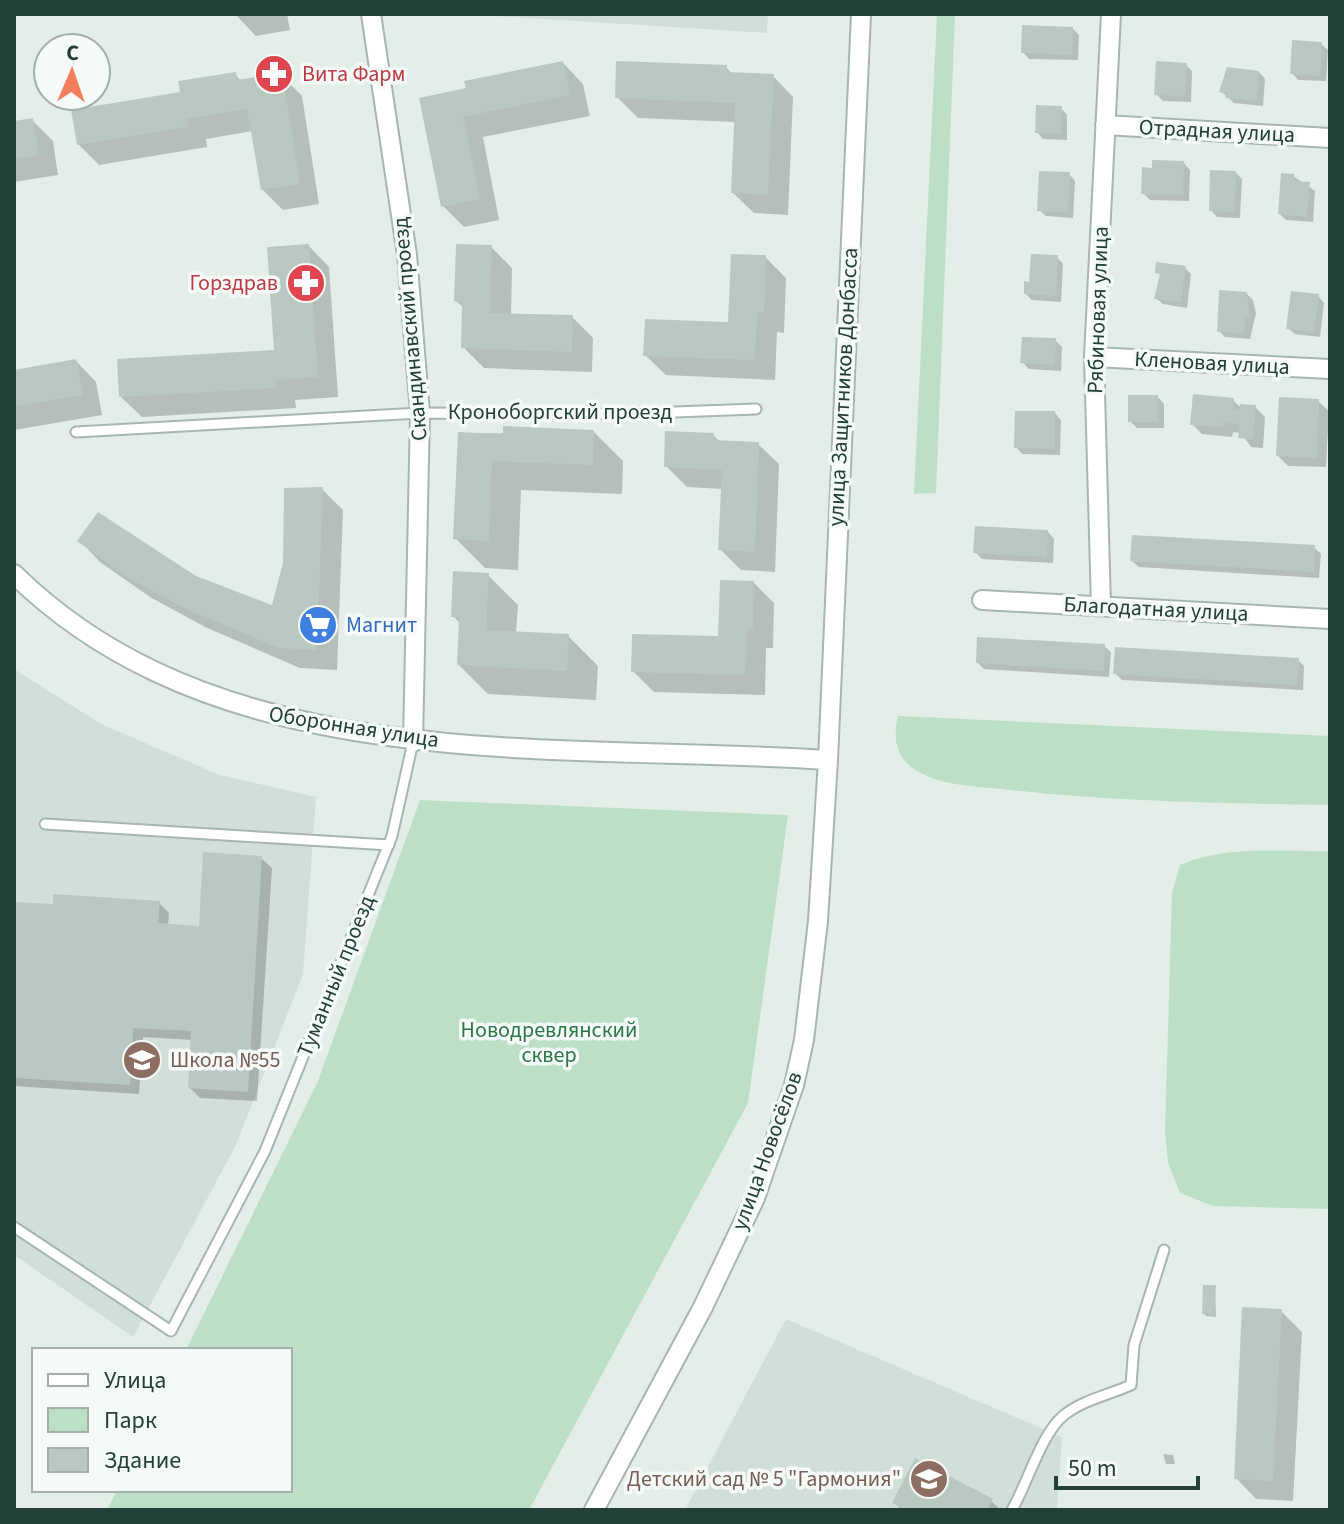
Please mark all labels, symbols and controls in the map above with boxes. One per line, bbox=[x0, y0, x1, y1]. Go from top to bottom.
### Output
north arrow bbox=[32, 32, 112, 112]
text: С bbox=[66, 37, 80, 69]
pharmacy icon: Вита Фарм bbox=[253, 53, 295, 95]
place label: Вита Фарм bbox=[302, 58, 405, 90]
street label: Отрадная улица bbox=[1138, 111, 1296, 151]
street label: Скандинавский проезд bbox=[384, 215, 436, 442]
street label: Рябиновая улица bbox=[1079, 226, 1117, 394]
street label: улица Защитников Донбасса bbox=[820, 247, 866, 527]
pharmacy icon: Горздрав bbox=[285, 262, 327, 304]
place label: Горздрав bbox=[189, 267, 278, 299]
street label: Кленовая улица bbox=[1133, 343, 1291, 383]
street label: Кроноборгский проезд bbox=[448, 396, 673, 428]
street label: Благодатная улица bbox=[1063, 588, 1249, 630]
supermarket icon: Магнит bbox=[297, 604, 339, 646]
place label: Магнит bbox=[346, 609, 417, 641]
street label: Оборонная улица bbox=[267, 698, 441, 756]
street label: Туманный проезд bbox=[289, 890, 383, 1062]
park label: Новодревлянский сквер bbox=[461, 1014, 637, 1071]
school or university icon: Школа №55 bbox=[121, 1039, 163, 1081]
place label: Школа №55 bbox=[170, 1044, 280, 1076]
street label: улица Новосёлов bbox=[723, 1067, 811, 1235]
legend bbox=[32, 1348, 292, 1492]
text: Улица bbox=[104, 1363, 166, 1398]
text: Парк bbox=[104, 1403, 157, 1438]
scale bar bbox=[1056, 1440, 1198, 1490]
text: Здание bbox=[104, 1443, 181, 1478]
text: 50 m bbox=[1068, 1451, 1117, 1486]
school or university icon: Детский сад № 5 "Гармония" bbox=[908, 1458, 950, 1500]
place label: Детский сад № 5 "Гармония" bbox=[627, 1463, 901, 1495]

